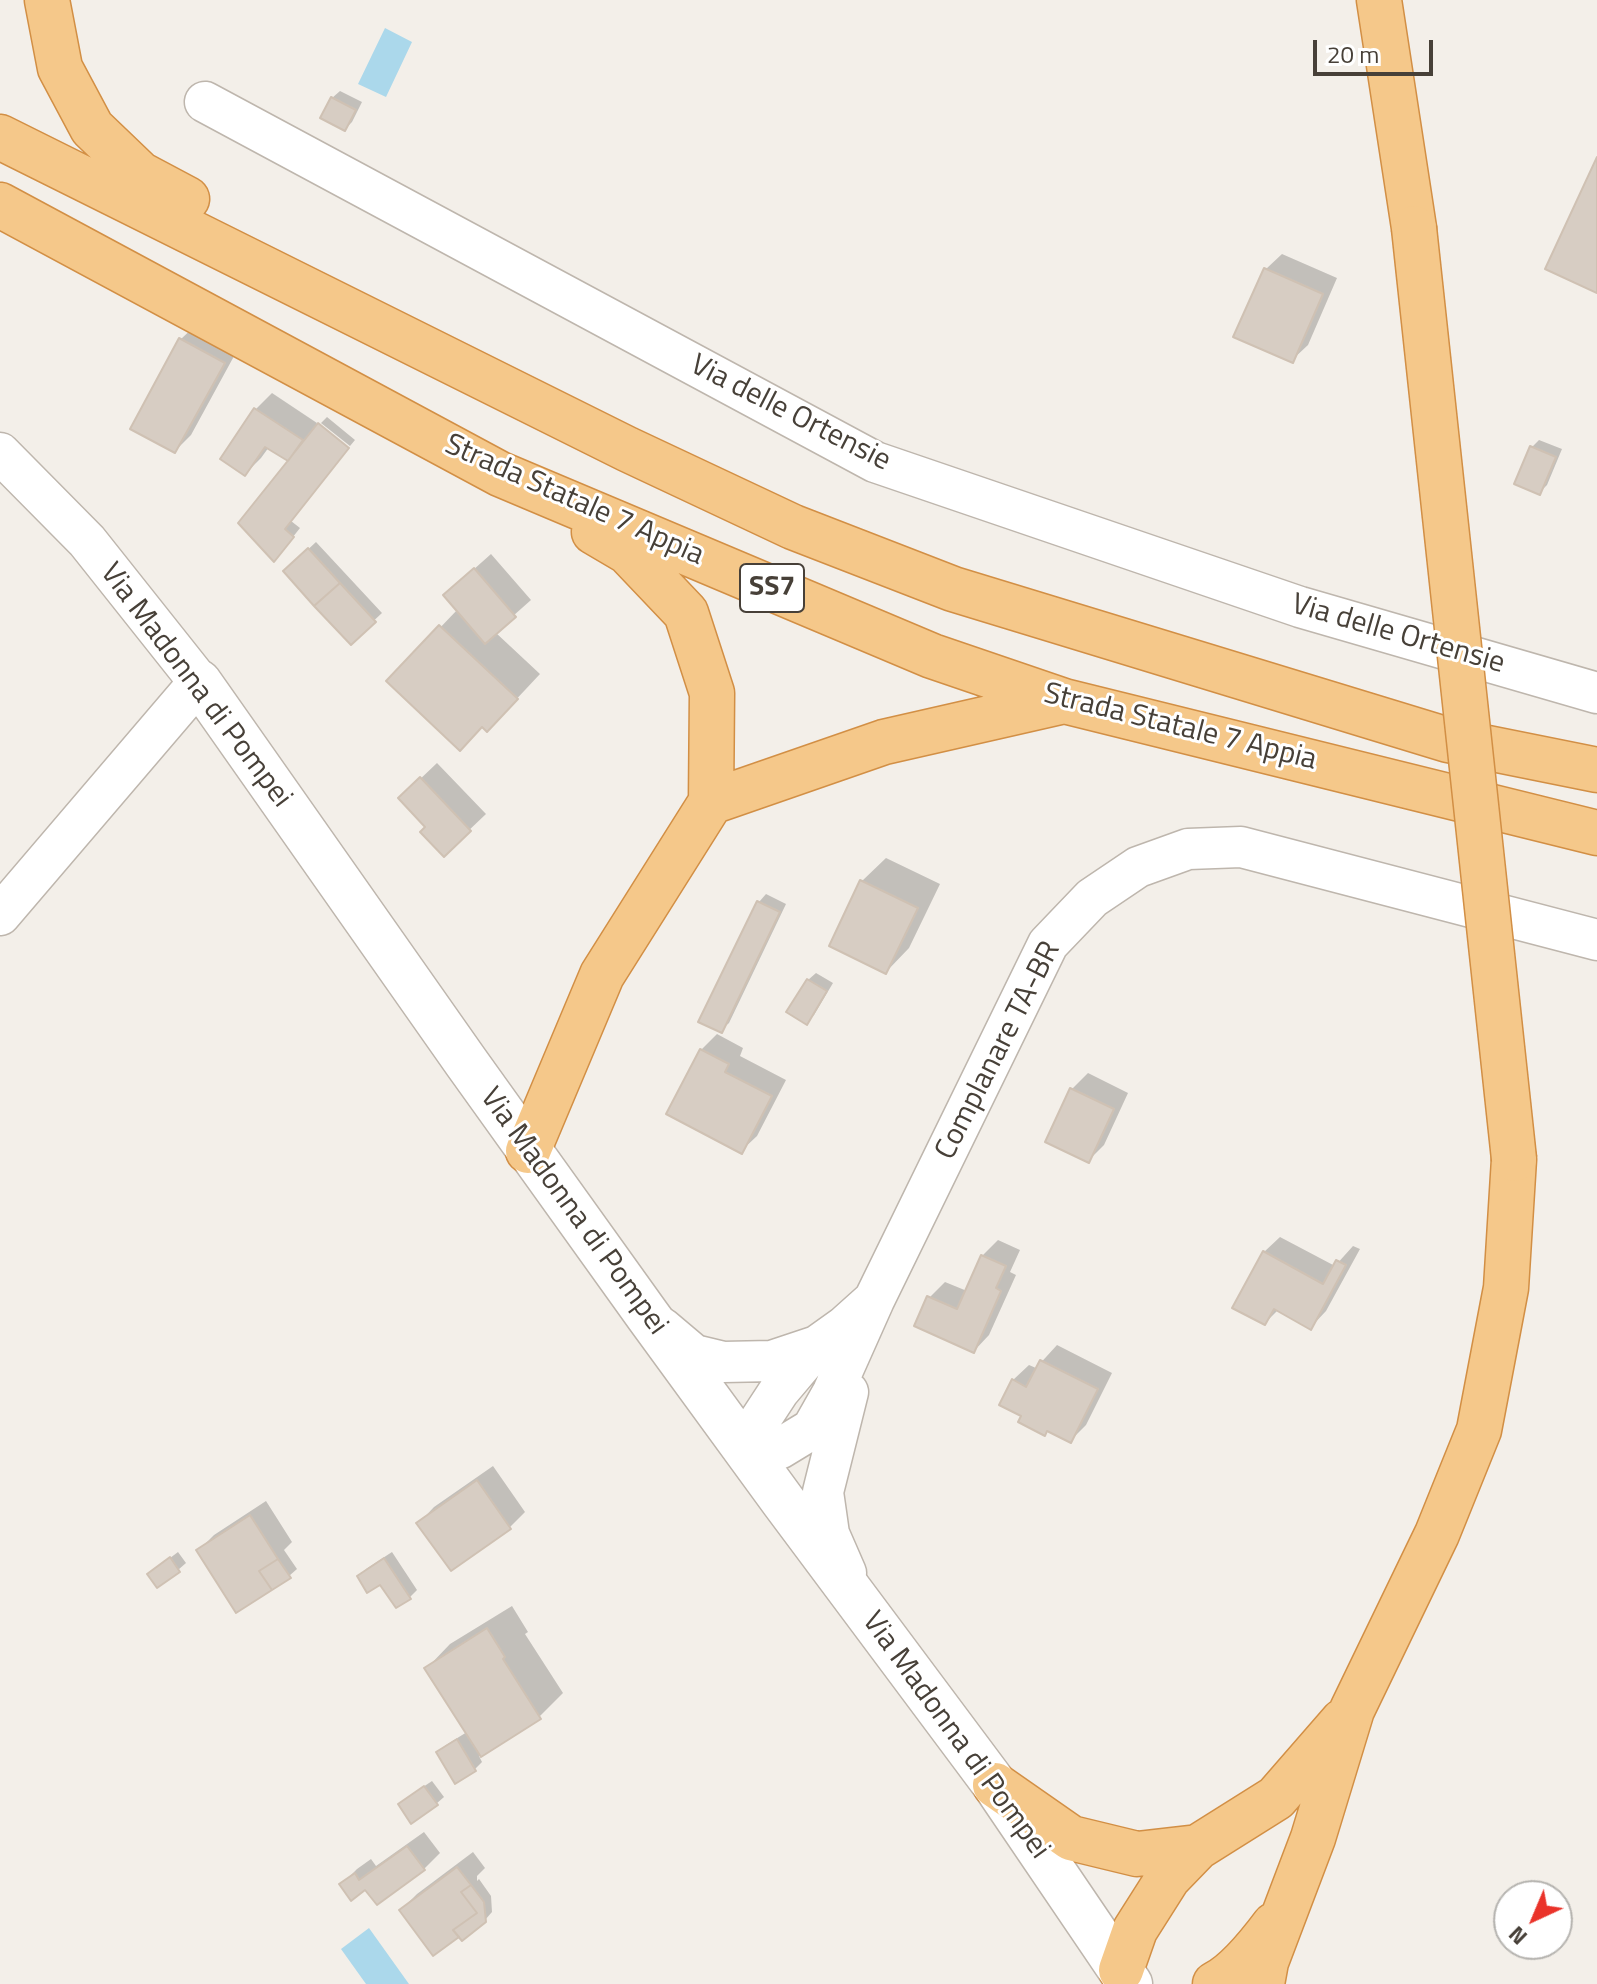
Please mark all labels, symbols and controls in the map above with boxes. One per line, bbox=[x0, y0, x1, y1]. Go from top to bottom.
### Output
scale bar bbox=[1317, 24, 1437, 74]
text: 20 m bbox=[1327, 36, 1379, 72]
street label: Via delle Ortensie bbox=[684, 348, 896, 480]
street label: Strada Statale 7 Appia bbox=[439, 428, 709, 574]
street label: Via Madonna di Pompei bbox=[91, 557, 299, 815]
road number: SS7 bbox=[740, 564, 804, 612]
street label: Via delle Ortensie bbox=[1287, 587, 1509, 683]
street label: Strada Statale 7 Appia bbox=[1040, 677, 1320, 779]
street label: Complanare TA-BR bbox=[929, 936, 1069, 1166]
street label: Via Madonna di Pompei bbox=[471, 1081, 675, 1343]
street label: Via Madonna di Pompei bbox=[853, 1605, 1057, 1867]
north arrow bbox=[1493, 1880, 1573, 1960]
text: N bbox=[1500, 1918, 1535, 1953]

